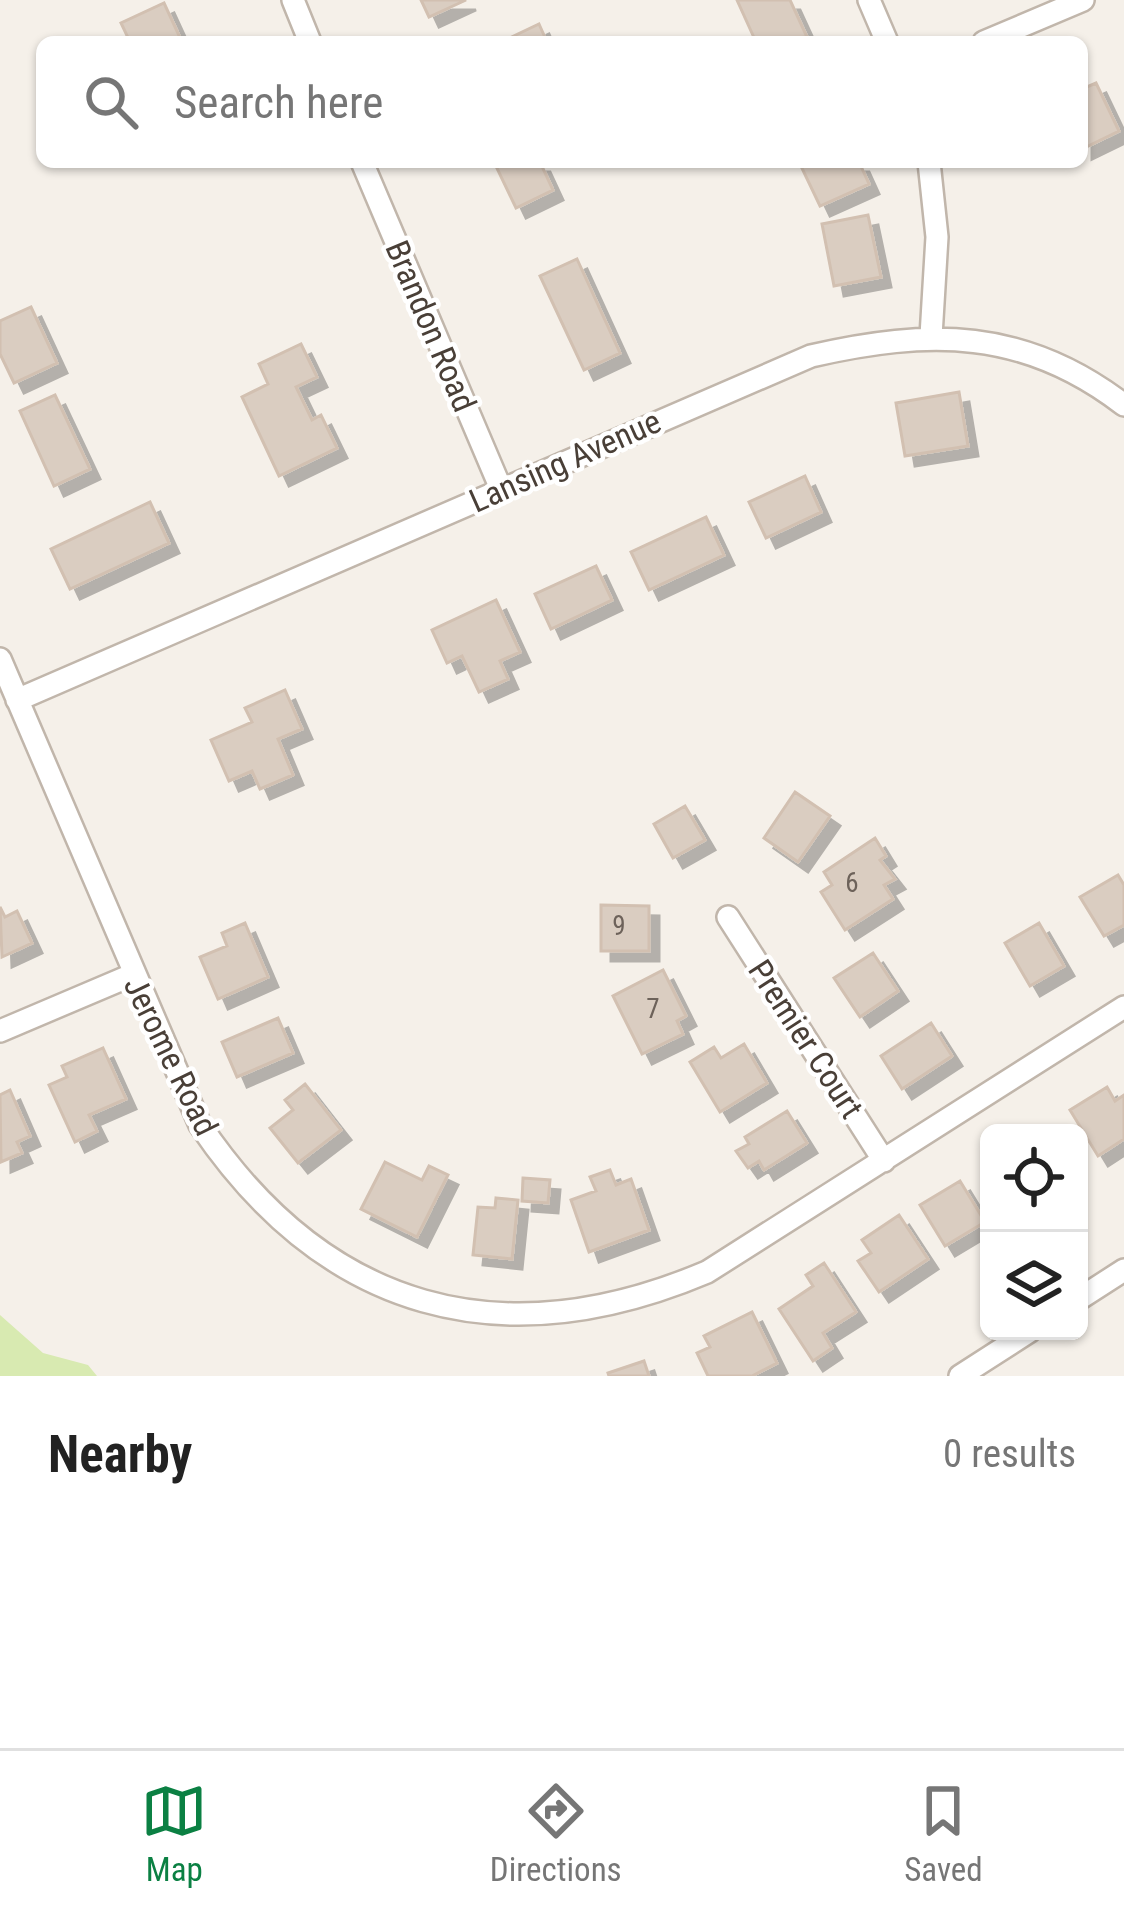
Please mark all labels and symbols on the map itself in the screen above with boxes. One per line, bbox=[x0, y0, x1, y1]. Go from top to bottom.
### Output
street label: Brandon Road bbox=[377, 235, 485, 417]
street label: Lansing Avenue bbox=[463, 402, 667, 520]
house number: 6 bbox=[845, 867, 859, 899]
house number: 9 bbox=[612, 910, 626, 942]
street label: Premier Court bbox=[740, 953, 872, 1125]
street label: Jerome Road bbox=[116, 970, 226, 1142]
house number: 7 bbox=[646, 993, 660, 1025]

